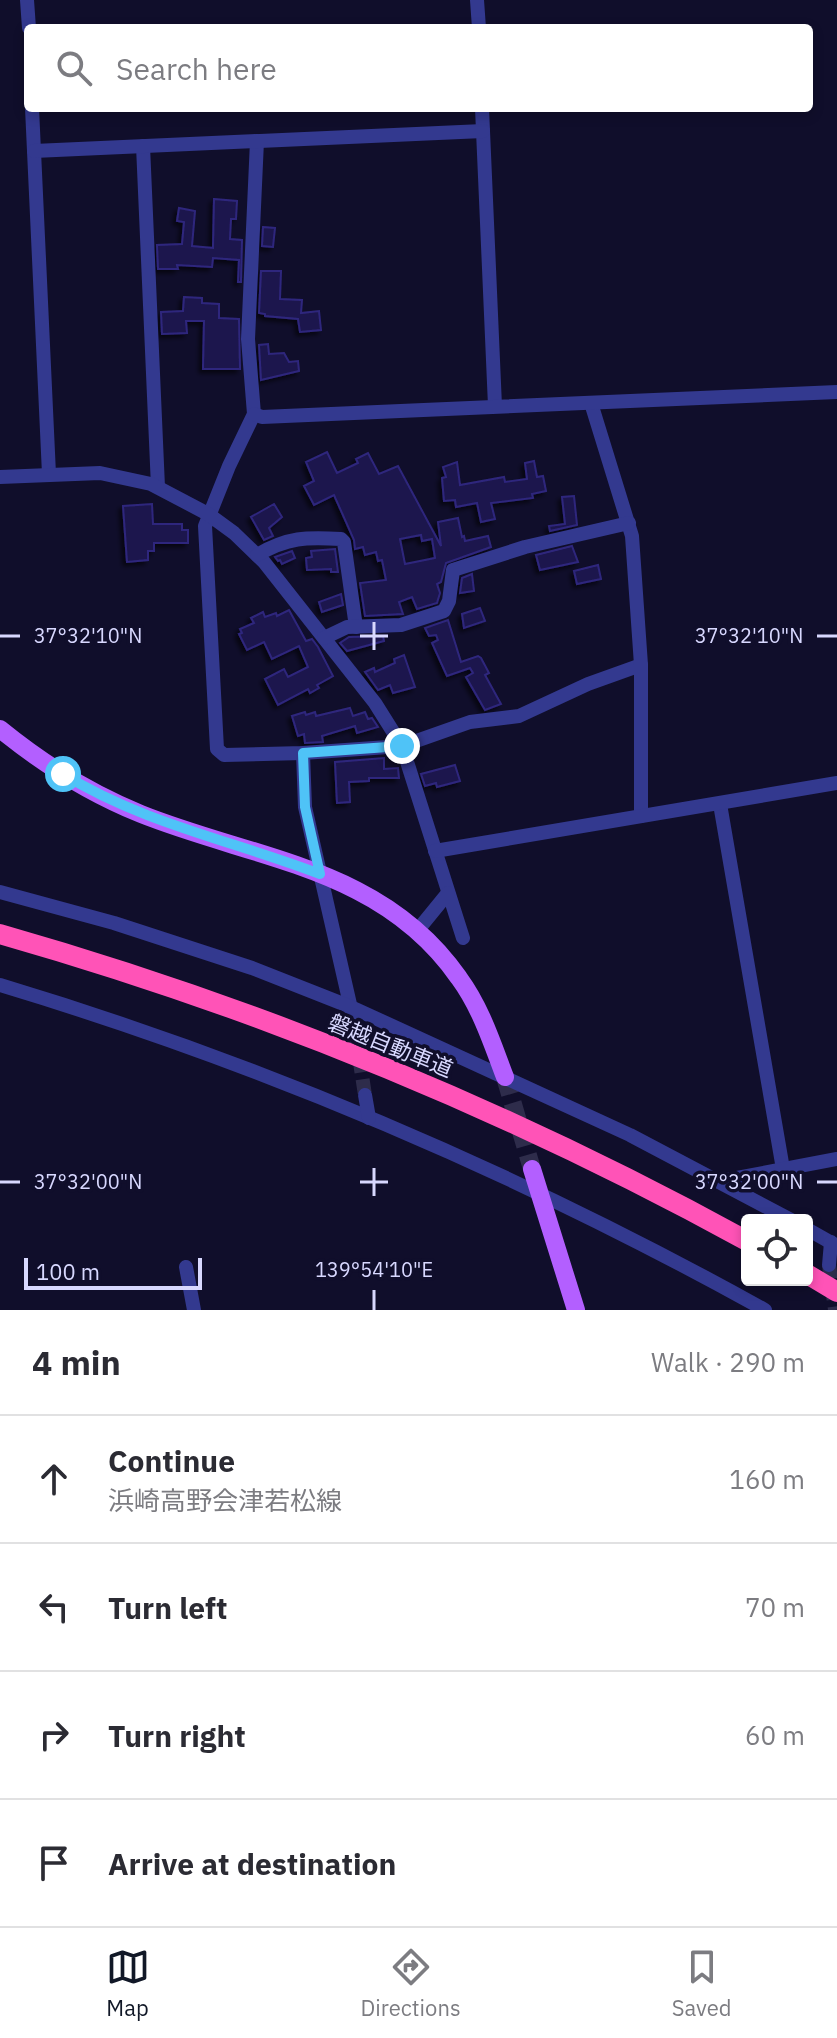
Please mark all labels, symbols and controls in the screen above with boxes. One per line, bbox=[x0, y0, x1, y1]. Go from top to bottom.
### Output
search box bbox=[24, 24, 813, 112]
icon: search bbox=[52, 46, 96, 90]
text: Search here bbox=[116, 49, 277, 88]
text: 37°32'10"N bbox=[34, 622, 142, 649]
text: 37°32'10"N bbox=[695, 622, 803, 649]
route end bbox=[384, 728, 420, 764]
route start bbox=[45, 756, 81, 792]
street label: 磐越自動車道 bbox=[324, 1007, 458, 1083]
text: 37°32'00"N bbox=[34, 1168, 142, 1195]
text: 37°32'00"N bbox=[695, 1168, 803, 1195]
map controls bbox=[741, 1214, 813, 1286]
button: locate bbox=[741, 1214, 813, 1286]
scale bar bbox=[24, 1254, 202, 1290]
text: 139°54'10"E bbox=[315, 1256, 433, 1283]
text: 100 m bbox=[36, 1257, 100, 1286]
text: 4 min bbox=[32, 1340, 121, 1384]
text: Walk · 290 m bbox=[651, 1345, 805, 1379]
text: Continue bbox=[108, 1441, 235, 1480]
icon: ahead bbox=[32, 1457, 76, 1501]
text: 160 m bbox=[729, 1462, 805, 1496]
text: 浜崎高野会津若松線 bbox=[108, 1483, 342, 1517]
icon: left bbox=[32, 1585, 76, 1629]
text: Turn left bbox=[108, 1588, 227, 1627]
text: 70 m bbox=[745, 1590, 805, 1624]
icon: right bbox=[32, 1713, 76, 1757]
text: Turn right bbox=[108, 1716, 246, 1755]
text: 60 m bbox=[745, 1718, 805, 1752]
icon: arrive bbox=[32, 1841, 76, 1885]
text: Arrive at destination bbox=[108, 1844, 396, 1883]
tab: Map bbox=[106, 1945, 150, 2022]
tab: Directions bbox=[361, 1945, 461, 2022]
tab: Saved bbox=[672, 1945, 731, 2022]

